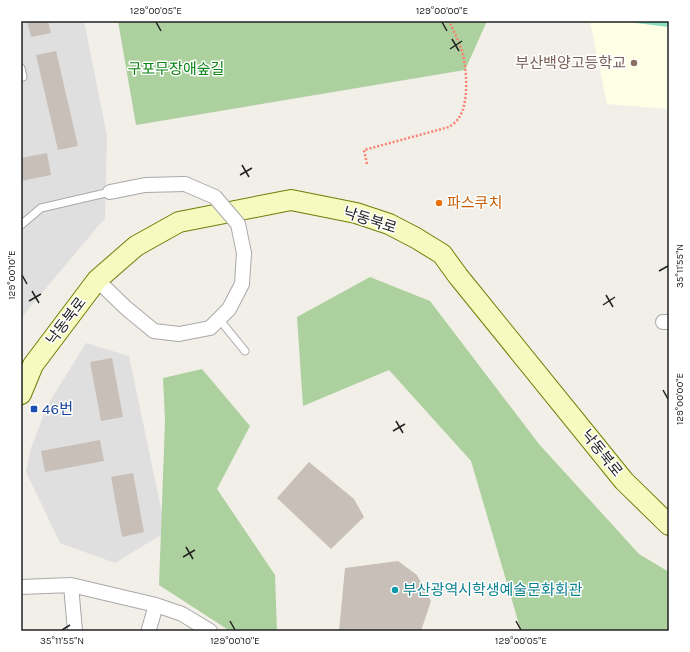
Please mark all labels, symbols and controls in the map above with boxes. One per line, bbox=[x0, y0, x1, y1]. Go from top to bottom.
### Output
text: 129°00'05"E bbox=[130, 5, 182, 17]
text: 129°00'00"E bbox=[416, 5, 468, 17]
place label: 부산백양고등학교 bbox=[516, 54, 626, 72]
marker: 부산백양고등학교 bbox=[629, 58, 639, 68]
park label: 구포무장애숲길 bbox=[128, 60, 224, 78]
place label: 파스쿠치 bbox=[447, 194, 502, 212]
marker: 파스쿠치 bbox=[434, 198, 444, 208]
street label: 낙동북로 bbox=[341, 203, 399, 237]
text: 35°11'55"N bbox=[674, 244, 686, 288]
text: 129°00'10"E bbox=[6, 250, 18, 300]
street label: 낙동북로 bbox=[42, 294, 90, 348]
text: 129°00'00"E bbox=[674, 373, 686, 425]
place label: 46번 bbox=[42, 400, 73, 418]
marker: 46번 bbox=[29, 404, 39, 414]
street label: 낙동북로 bbox=[578, 426, 626, 480]
place label: 부산광역시학생예술문화회관 bbox=[403, 581, 583, 599]
marker: 부산광역시학생예술문화회관 bbox=[390, 585, 400, 595]
text: 35°11'55"N bbox=[40, 635, 84, 647]
text: 129°00'10"E bbox=[210, 635, 260, 647]
text: 129°00'05"E bbox=[495, 635, 547, 647]

